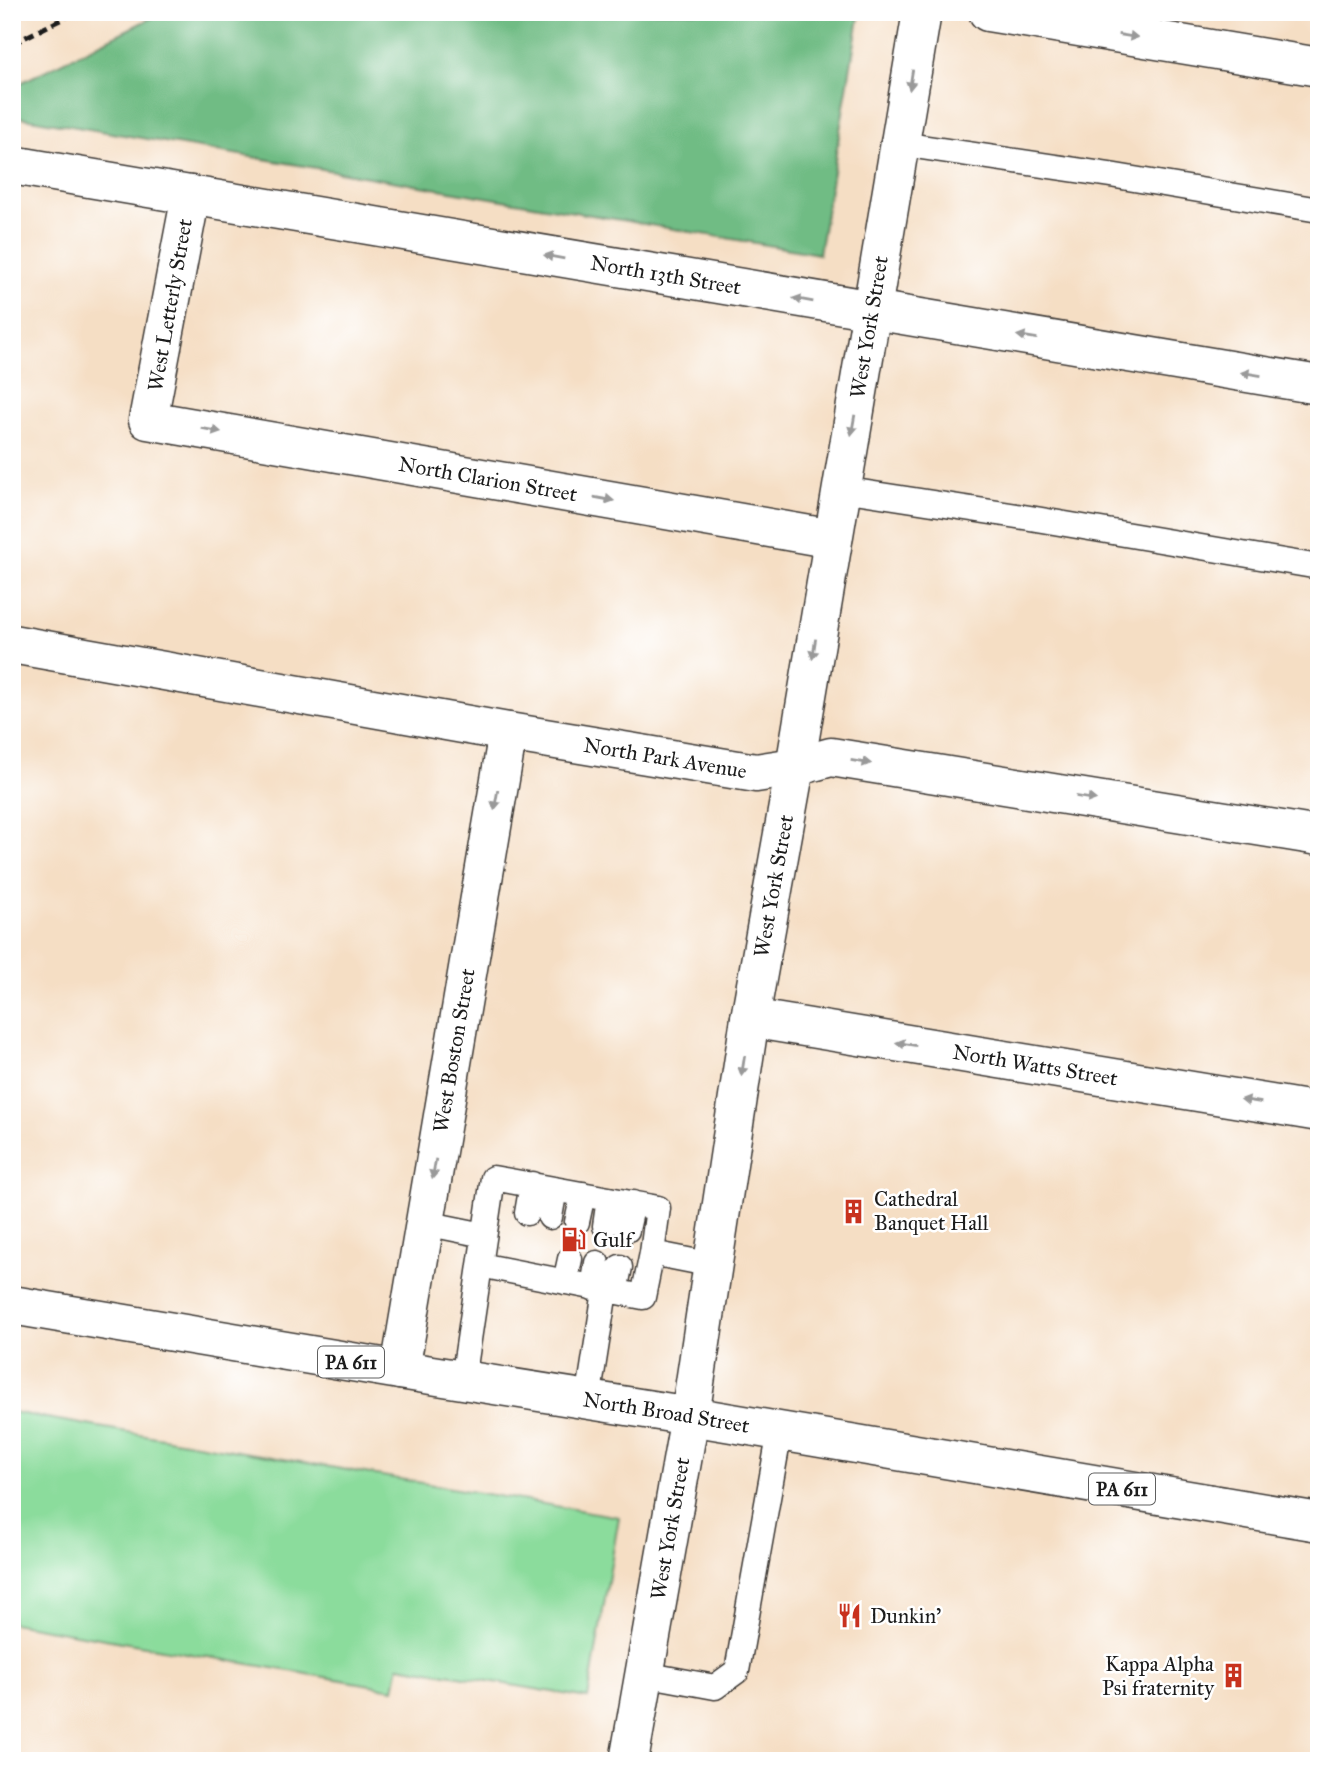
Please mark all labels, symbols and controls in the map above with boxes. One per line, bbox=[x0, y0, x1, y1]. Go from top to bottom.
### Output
one-way arrow bbox=[1117, 31, 1139, 42]
one-way arrow bbox=[905, 69, 916, 91]
street label: West Letterly Street bbox=[142, 216, 198, 393]
street label: North 13th Street bbox=[589, 250, 744, 301]
one-way arrow bbox=[543, 251, 565, 262]
street label: West York Street bbox=[844, 253, 894, 400]
one-way arrow bbox=[792, 294, 814, 305]
one-way arrow bbox=[1016, 331, 1038, 342]
one-way arrow bbox=[1240, 368, 1262, 379]
one-way arrow bbox=[847, 414, 858, 436]
one-way arrow bbox=[200, 425, 222, 436]
street label: North Clarion Street bbox=[396, 451, 580, 507]
one-way arrow bbox=[593, 494, 615, 505]
one-way arrow bbox=[808, 638, 819, 660]
street label: North Park Avenue bbox=[581, 732, 749, 784]
one-way arrow bbox=[851, 756, 873, 767]
one-way arrow bbox=[490, 789, 501, 811]
one-way arrow bbox=[1075, 793, 1097, 804]
street label: West York Street bbox=[748, 812, 799, 959]
street label: West Boston Street bbox=[427, 966, 481, 1135]
one-way arrow bbox=[895, 1038, 917, 1049]
street label: North Watts Street bbox=[951, 1039, 1120, 1092]
one-way arrow bbox=[737, 1055, 748, 1077]
one-way arrow bbox=[1240, 1095, 1262, 1106]
one-way arrow bbox=[428, 1158, 439, 1180]
place label: Cathedral Banquet Hall bbox=[874, 1186, 989, 1236]
building icon: Cathedral Banquet Hall bbox=[840, 1197, 868, 1225]
fuel station icon: Gulf bbox=[559, 1226, 587, 1254]
place label: Gulf bbox=[593, 1227, 635, 1253]
road number: PA 611 bbox=[318, 1346, 384, 1378]
street label: North Broad Street bbox=[581, 1386, 752, 1439]
street label: West York Street bbox=[645, 1455, 696, 1602]
road number: PA 611 bbox=[1089, 1474, 1155, 1504]
restaurant icon: Dunkin' bbox=[836, 1602, 864, 1630]
place label: Dunkin' bbox=[870, 1603, 941, 1629]
place label: Kappa Alpha Psi fraternity bbox=[1102, 1651, 1215, 1701]
building icon: Kappa Alpha Psi fraternity bbox=[1220, 1662, 1248, 1690]

